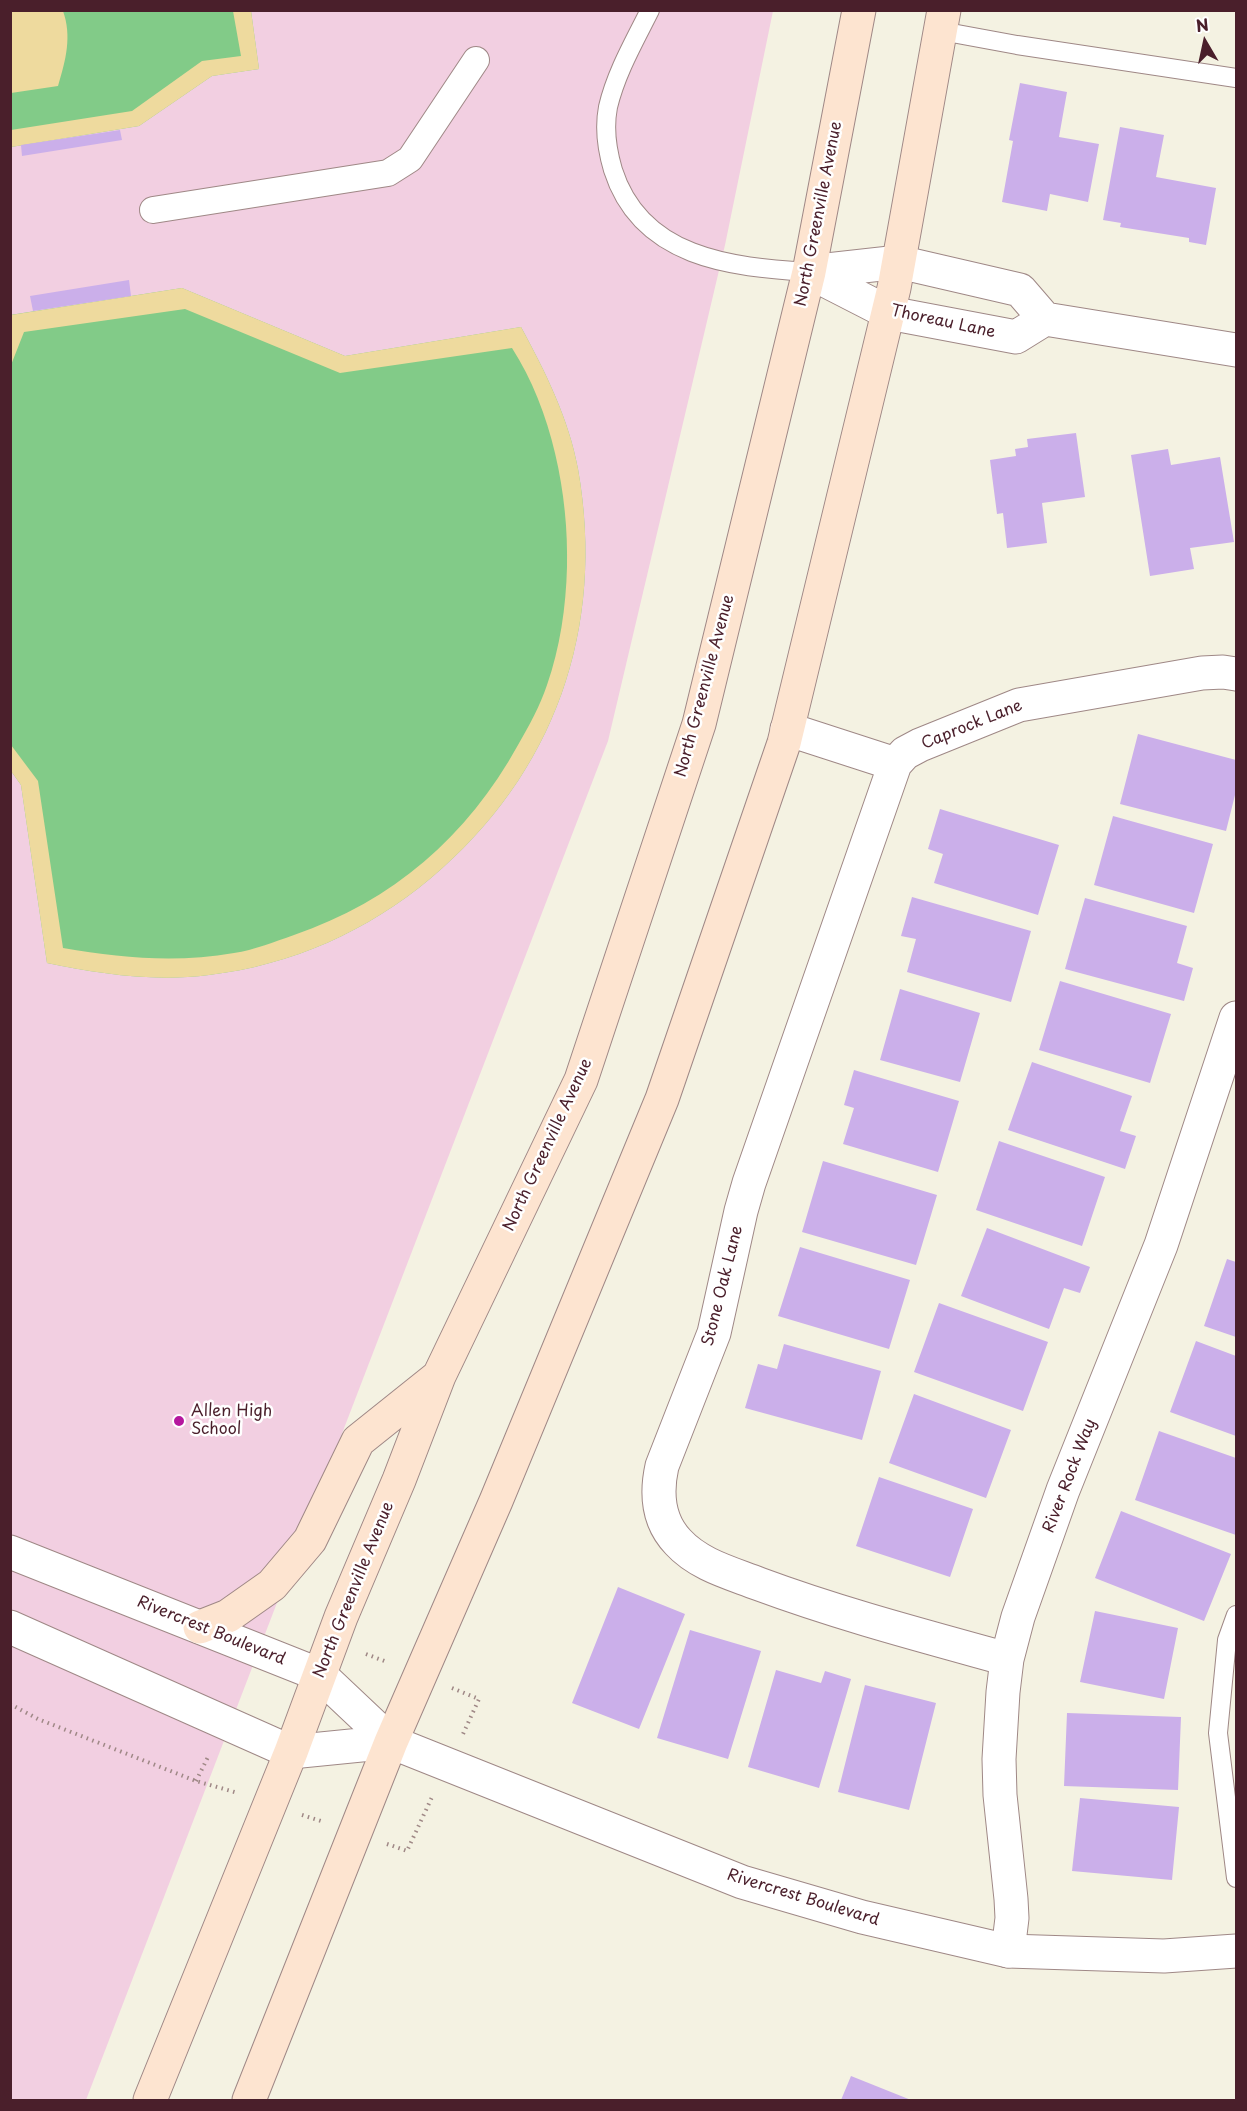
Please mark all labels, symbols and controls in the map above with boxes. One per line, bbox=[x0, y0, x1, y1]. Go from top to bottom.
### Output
text: N bbox=[1194, 11, 1210, 37]
north arrow bbox=[1175, 12, 1235, 72]
street label: North Greenville Avenue bbox=[792, 120, 846, 308]
street label: Thoreau Lane bbox=[889, 302, 997, 342]
street label: North Greenville Avenue bbox=[671, 593, 739, 779]
street label: Caprock Lane bbox=[919, 696, 1025, 754]
street label: North Greenville Avenue bbox=[500, 1056, 596, 1234]
street label: Stone Oak Lane bbox=[699, 1224, 747, 1348]
place label: Allen High School bbox=[191, 1402, 272, 1440]
marker: Allen High School bbox=[172, 1414, 186, 1428]
street label: River Rock Way bbox=[1039, 1416, 1101, 1536]
street label: North Greenville Avenue bbox=[310, 1499, 398, 1681]
street label: Rivercrest Boulevard bbox=[134, 1592, 288, 1670]
street label: Rivercrest Boulevard bbox=[724, 1866, 882, 1930]

